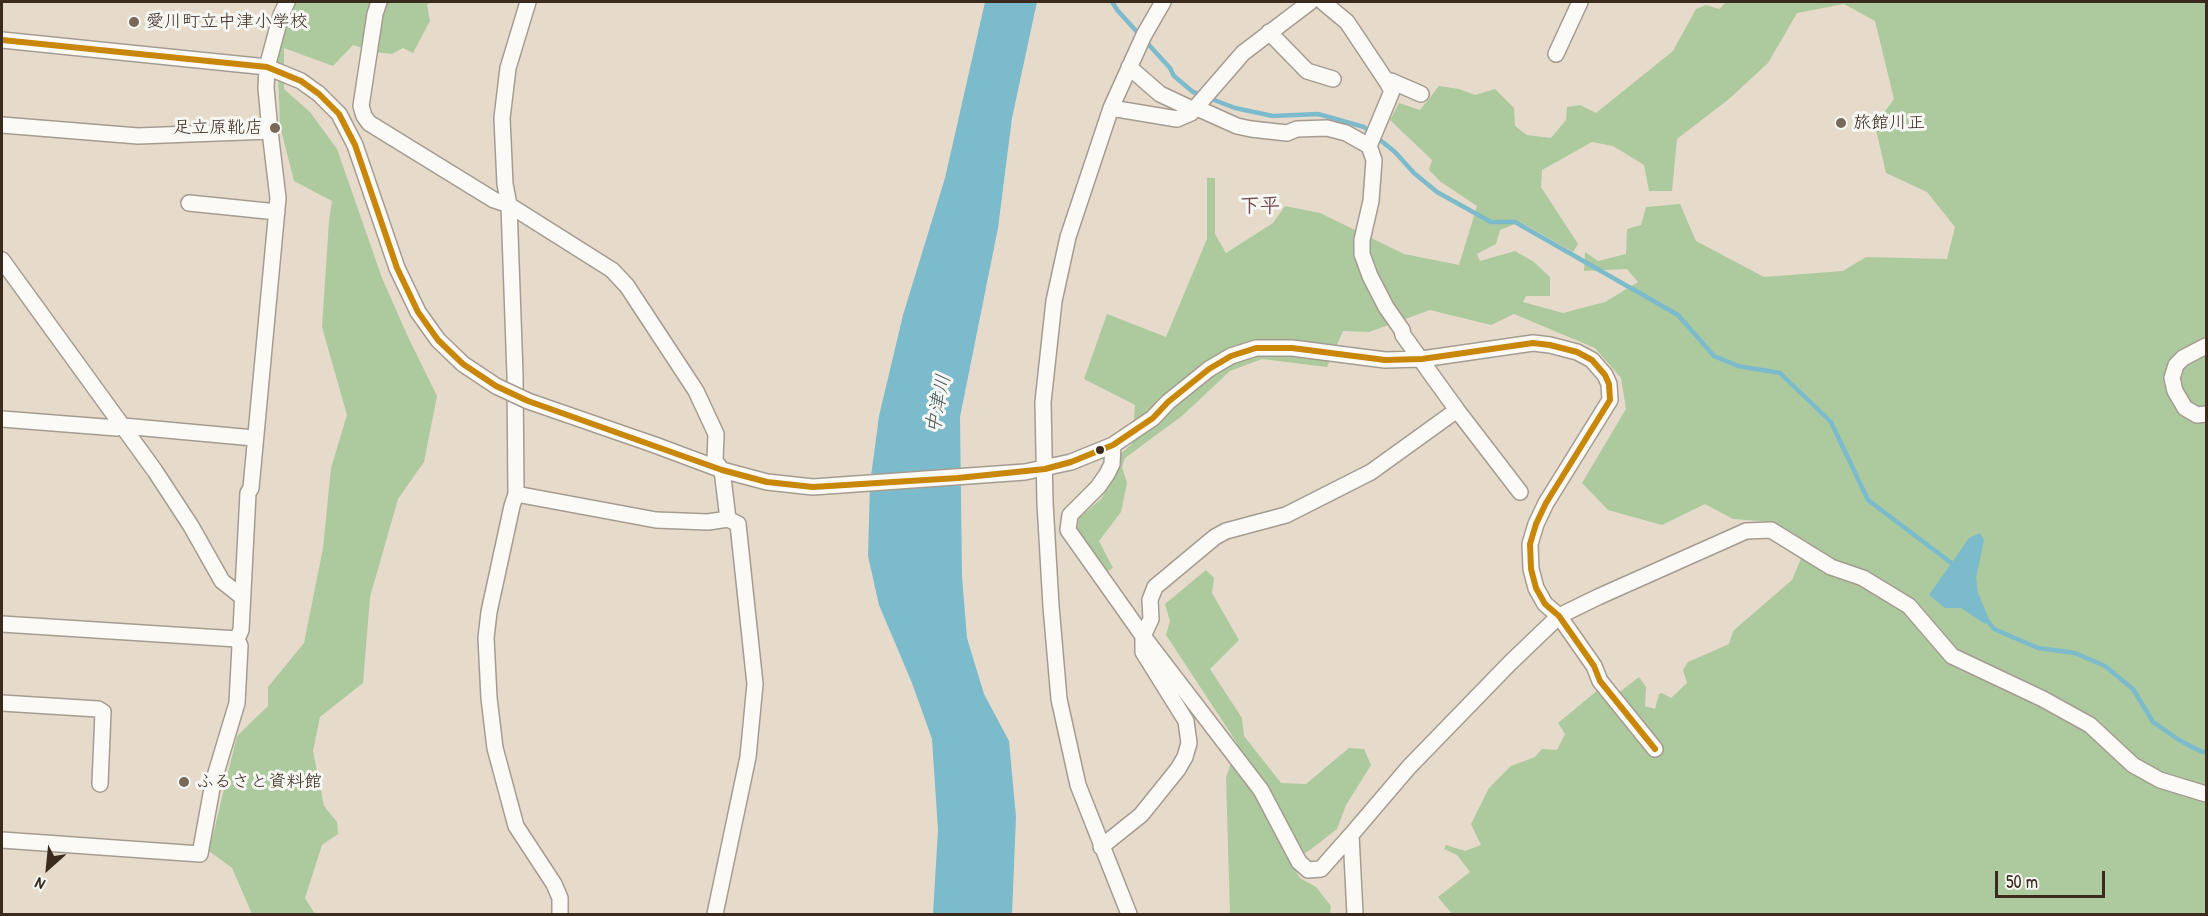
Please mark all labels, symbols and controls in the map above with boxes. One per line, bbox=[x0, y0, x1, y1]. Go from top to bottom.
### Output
place label: 愛川町立中津小学校 bbox=[146, 11, 308, 33]
marker: 愛川町立中津小学校 bbox=[127, 15, 141, 29]
place label: 旅館川正 bbox=[1853, 112, 1925, 134]
marker: 旅館川正 bbox=[1834, 116, 1848, 130]
place label: 足立原靴店 bbox=[173, 117, 263, 139]
marker: 足立原靴店 bbox=[268, 121, 282, 135]
district label: 下平 bbox=[1240, 195, 1280, 219]
water label: 中津川 bbox=[921, 372, 957, 436]
unlabelled marker bbox=[1094, 444, 1106, 456]
place label: ふるさと資料館 bbox=[196, 771, 322, 793]
marker: ふるさと資料館 bbox=[177, 775, 191, 789]
north arrow bbox=[18, 838, 78, 898]
scale bar bbox=[1998, 859, 2108, 897]
text: 50 m bbox=[2006, 869, 2038, 894]
text: N bbox=[31, 872, 49, 896]

